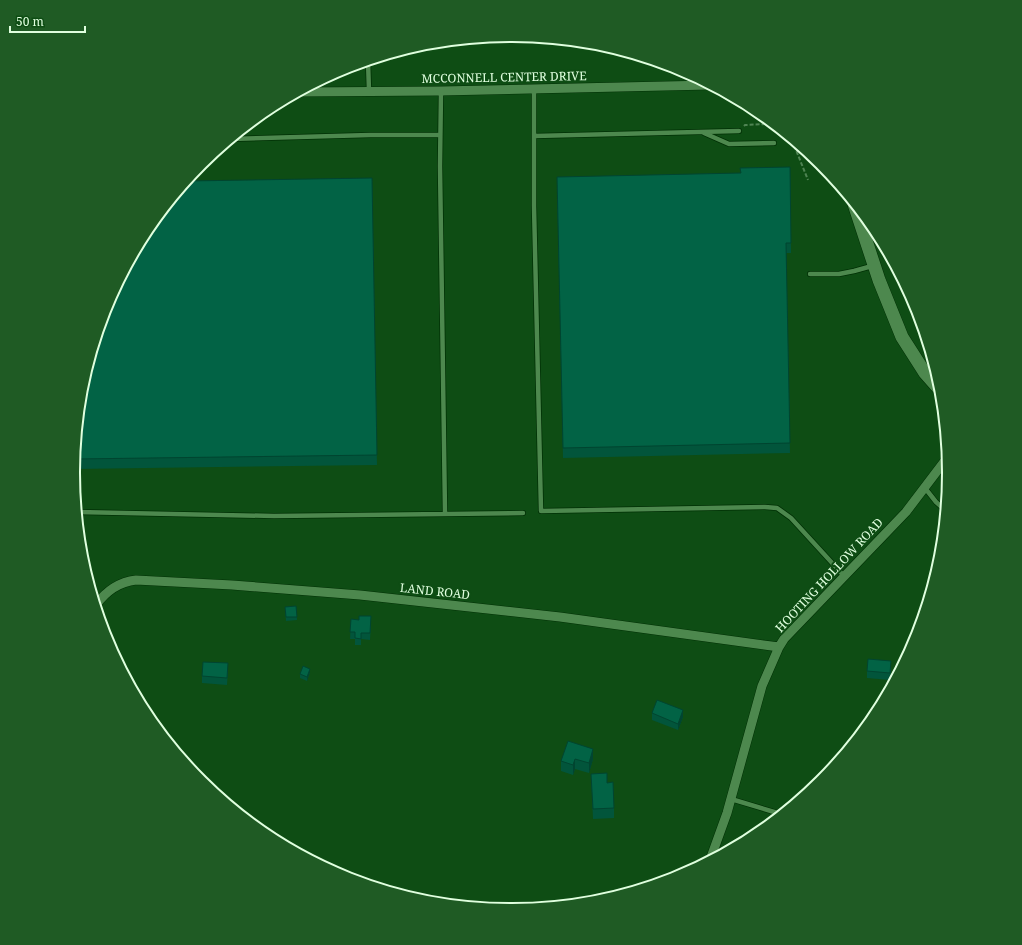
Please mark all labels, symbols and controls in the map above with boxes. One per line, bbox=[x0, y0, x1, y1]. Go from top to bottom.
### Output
scale bar bbox=[10, 8, 85, 34]
text: 50 m bbox=[16, 13, 44, 30]
street label: MCCONNELL CENTER DRIVE bbox=[421, 67, 587, 87]
street label: HOOTING HOLLOW ROAD bbox=[771, 514, 887, 636]
street label: LAND ROAD bbox=[399, 579, 471, 603]

